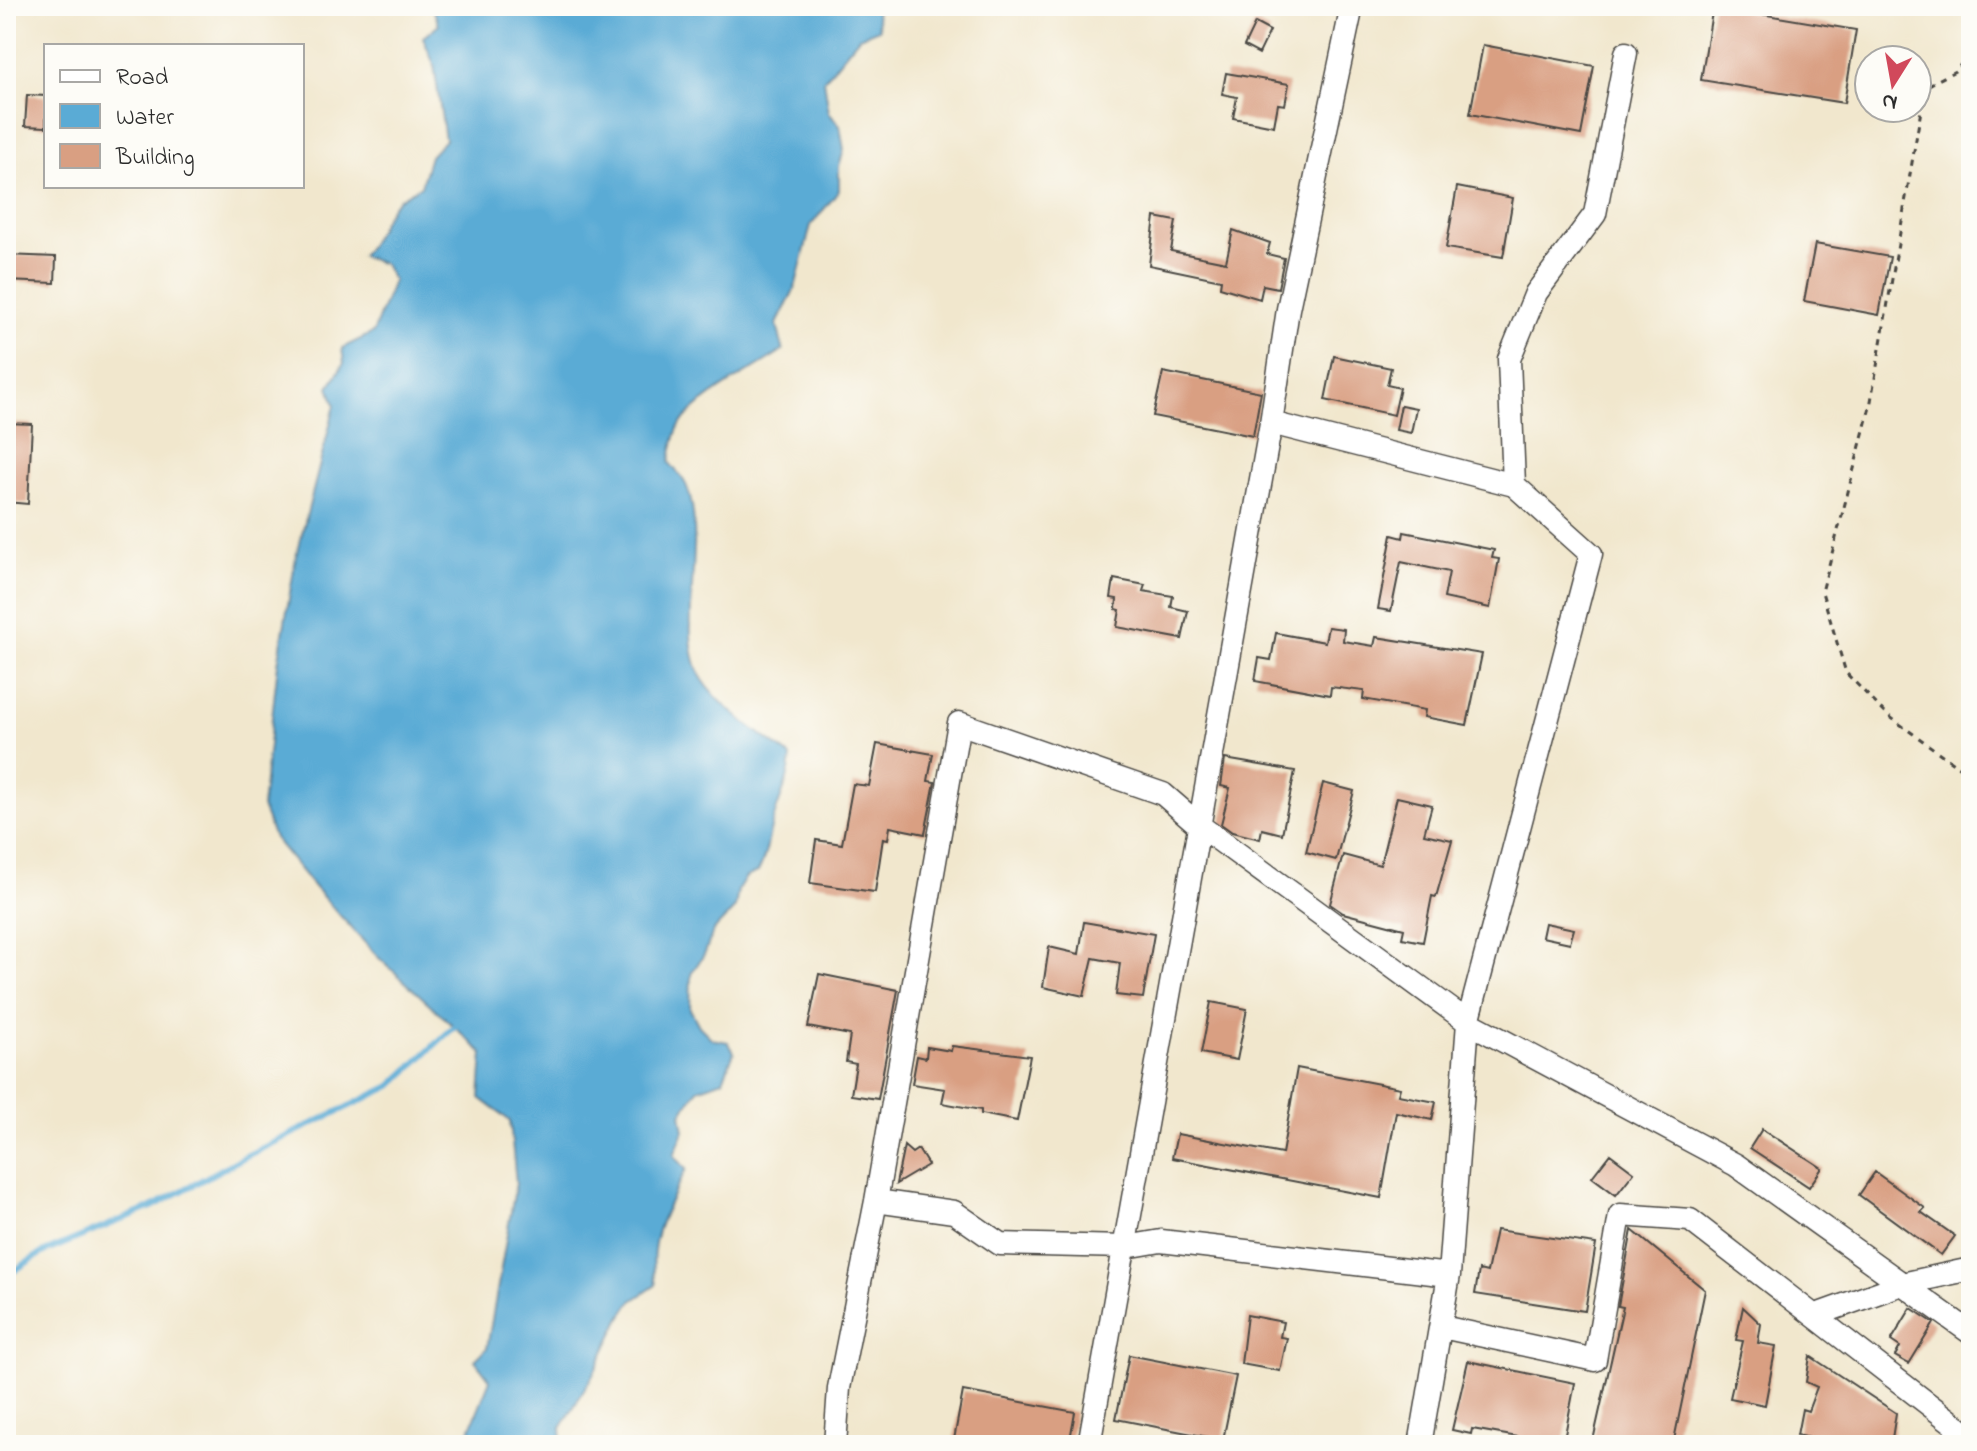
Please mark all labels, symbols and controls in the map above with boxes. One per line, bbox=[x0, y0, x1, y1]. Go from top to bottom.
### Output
legend bbox=[44, 44, 304, 188]
north arrow bbox=[1853, 44, 1933, 124]
text: Road bbox=[116, 61, 169, 96]
text: N bbox=[1879, 84, 1900, 118]
text: Water bbox=[116, 101, 174, 136]
text: Building bbox=[115, 141, 195, 176]

